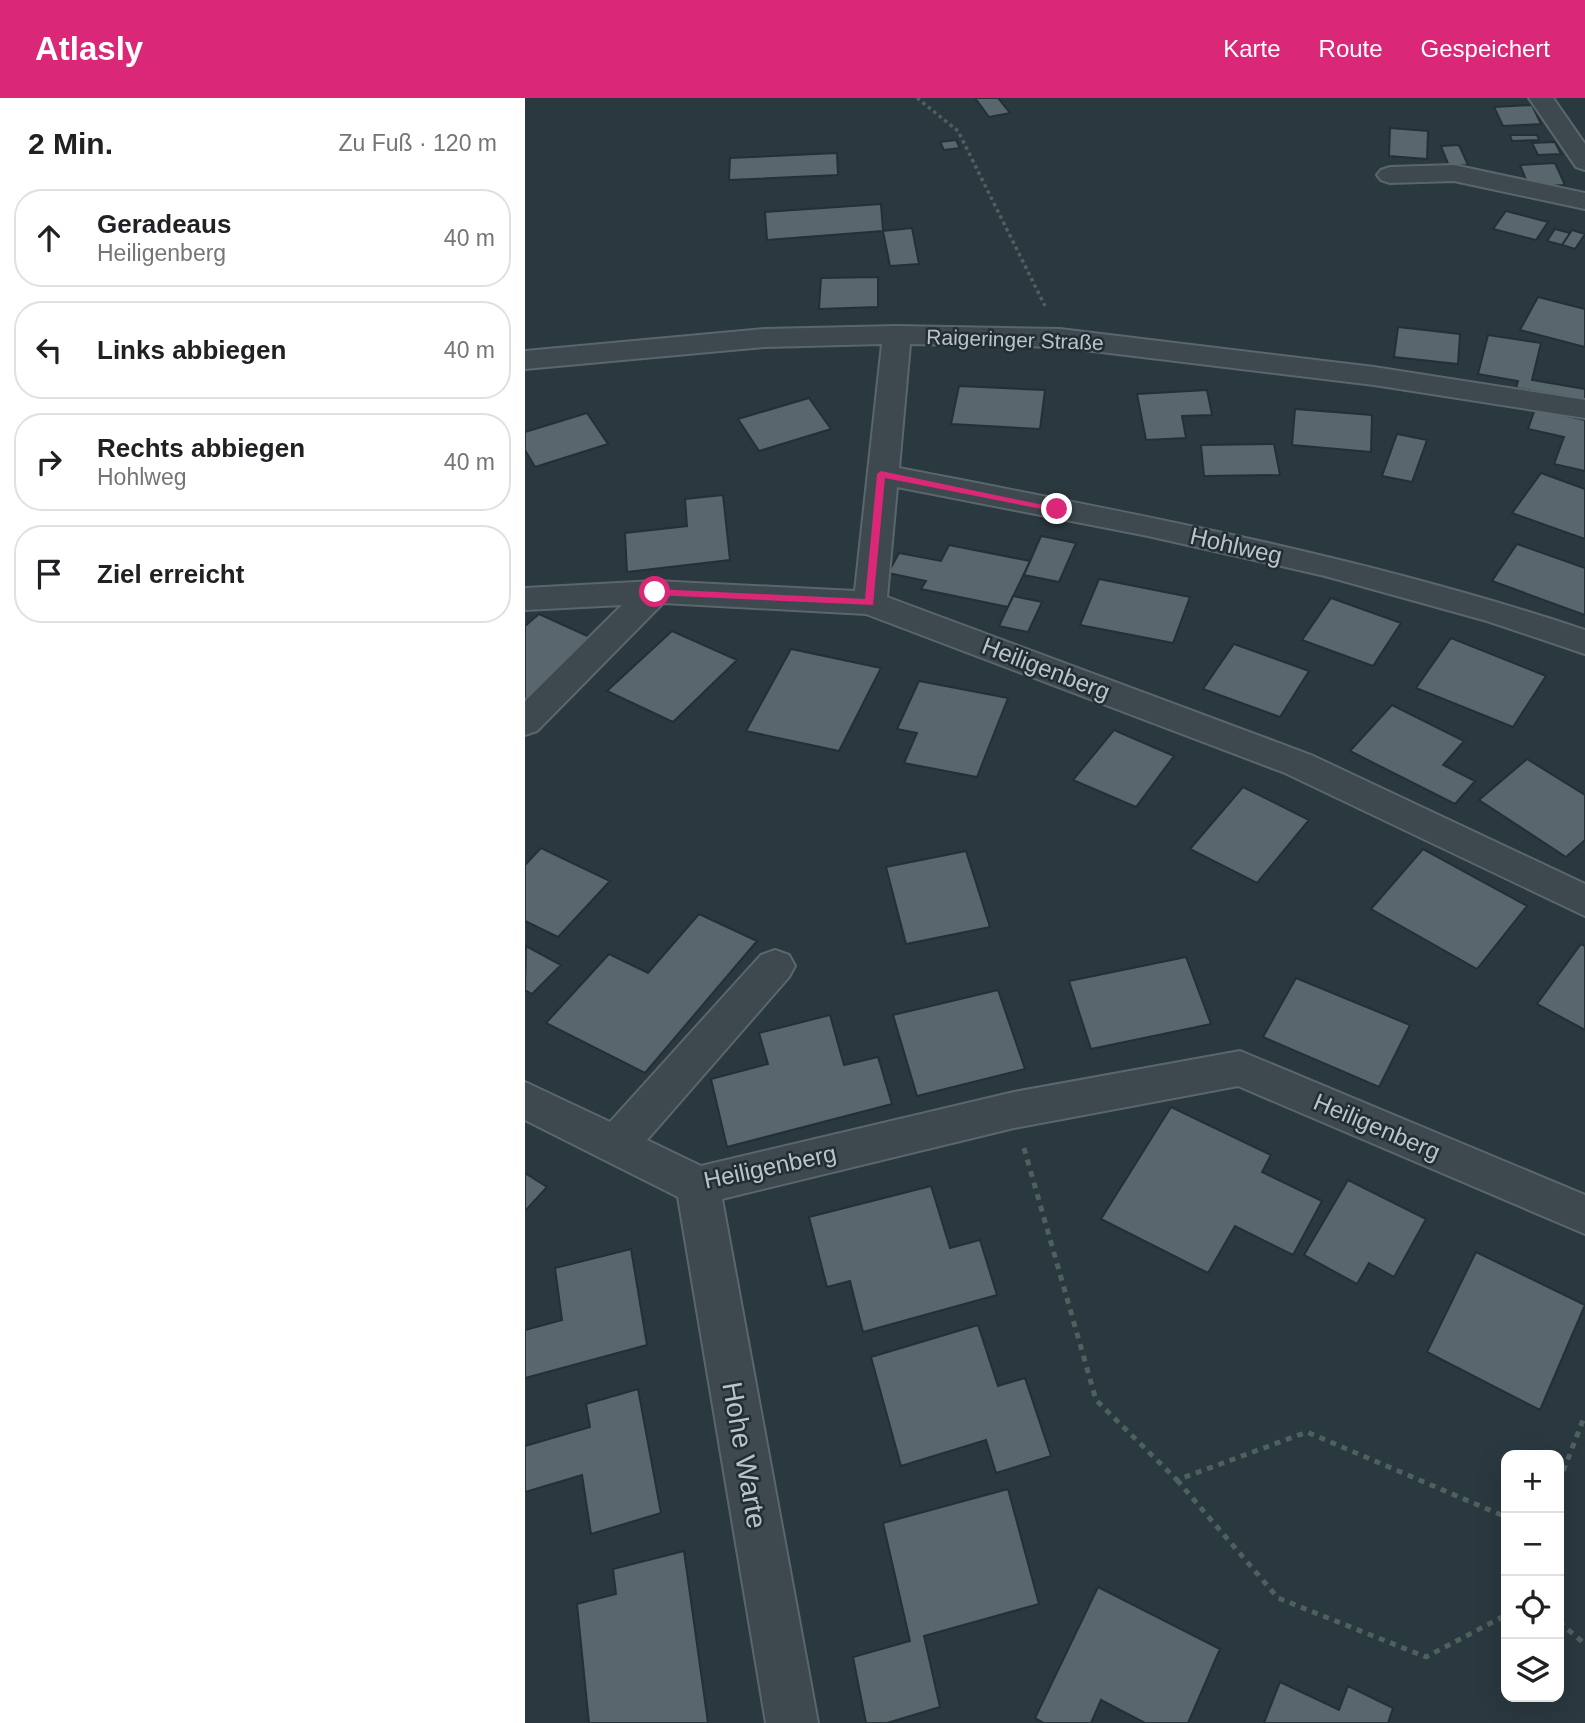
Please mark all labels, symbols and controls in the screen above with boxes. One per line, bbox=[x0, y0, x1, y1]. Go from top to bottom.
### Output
text: Atlasly bbox=[35, 30, 143, 67]
text: Karte bbox=[1223, 35, 1281, 62]
text: Route bbox=[1319, 35, 1383, 62]
text: Gespeichert bbox=[1421, 35, 1550, 62]
text: 2 Min. bbox=[28, 127, 113, 160]
text: Zu Fuß · 120 m bbox=[339, 130, 497, 156]
text: Geradeaus bbox=[97, 209, 231, 239]
icon: ahead bbox=[30, 219, 68, 257]
text: 40 m bbox=[444, 225, 495, 251]
text: Heiligenberg bbox=[97, 240, 226, 266]
street label: Raigeringer Straße bbox=[926, 325, 1104, 354]
icon: left bbox=[30, 331, 68, 369]
text: Links abbiegen bbox=[97, 335, 286, 365]
text: 40 m bbox=[444, 337, 495, 363]
text: Rechts abbiegen bbox=[97, 433, 305, 463]
icon: right bbox=[30, 443, 68, 481]
text: 40 m bbox=[444, 449, 495, 475]
text: Hohlweg bbox=[97, 464, 187, 490]
route end bbox=[1041, 493, 1072, 524]
street label: Hohlweg bbox=[1188, 522, 1285, 569]
icon: arrive bbox=[30, 555, 68, 593]
text: Ziel erreicht bbox=[97, 559, 244, 589]
route start bbox=[639, 576, 670, 607]
street label: Heiligenberg bbox=[978, 632, 1114, 705]
street label: Heiligenberg bbox=[1310, 1088, 1444, 1165]
street label: Heiligenberg bbox=[701, 1139, 839, 1194]
street label: Hohe Warte bbox=[716, 1379, 773, 1531]
map controls bbox=[1501, 1450, 1564, 1702]
button: + bbox=[1501, 1450, 1564, 1513]
button: − bbox=[1501, 1513, 1564, 1576]
button: locate bbox=[1501, 1576, 1564, 1639]
button: layers bbox=[1501, 1639, 1564, 1702]

